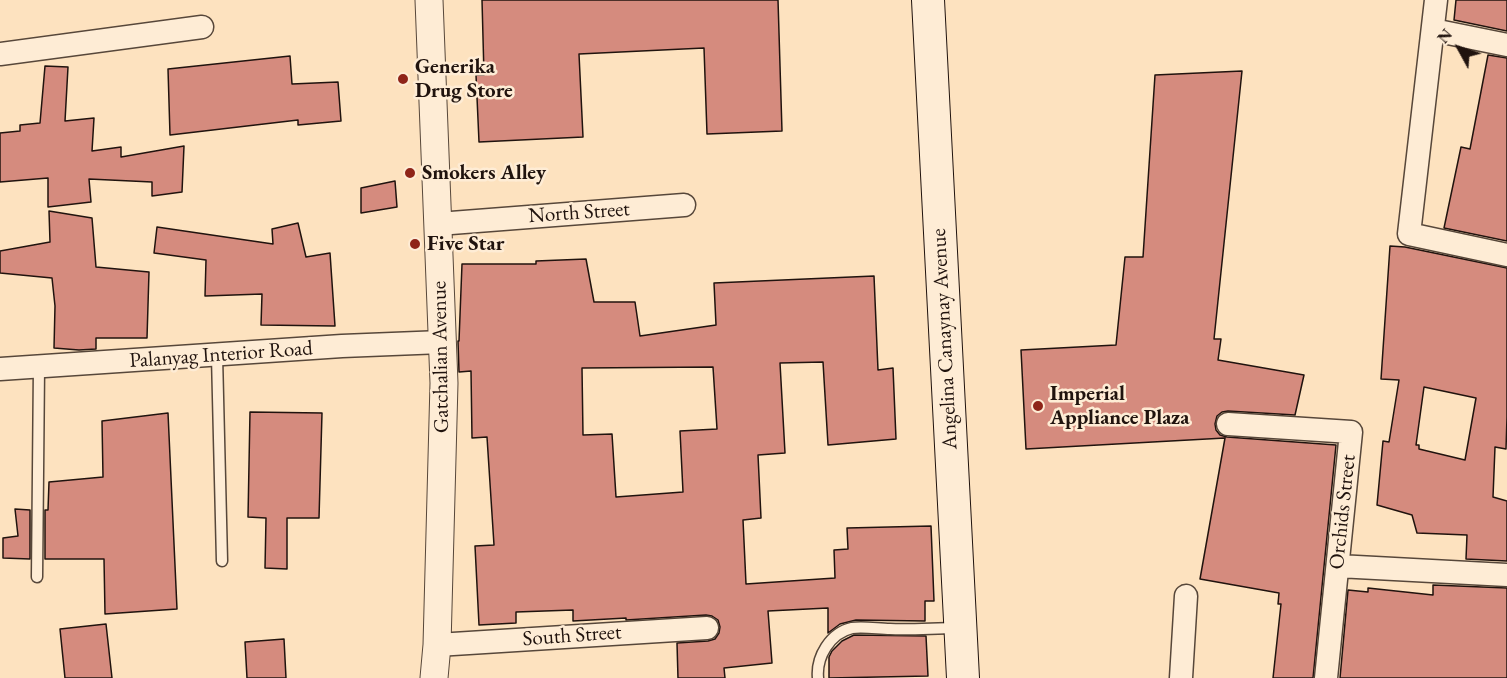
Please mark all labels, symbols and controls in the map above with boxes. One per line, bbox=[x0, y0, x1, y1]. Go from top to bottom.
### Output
north arrow bbox=[1429, 18, 1489, 78]
text: N bbox=[1433, 24, 1457, 48]
place label: Generika Drug Store bbox=[415, 54, 513, 104]
marker: Generika Drug Store bbox=[396, 72, 410, 86]
place label: Smokers Alley bbox=[422, 160, 546, 186]
marker: Smokers Alley bbox=[403, 166, 417, 180]
street label: North Street bbox=[527, 197, 631, 229]
street label: Angelina Canaynay Avenue bbox=[927, 228, 963, 450]
place label: Five Star bbox=[427, 231, 504, 257]
marker: Five Star bbox=[408, 237, 422, 251]
street label: Gatchalian Avenue bbox=[427, 281, 455, 433]
street label: Palanyag Interior Road bbox=[128, 336, 314, 374]
place label: Imperial Appliance Plaza bbox=[1050, 381, 1189, 431]
marker: Imperial Appliance Plaza bbox=[1031, 399, 1045, 413]
street label: Orchids Street bbox=[1324, 453, 1362, 571]
street label: South Street bbox=[522, 620, 622, 652]

